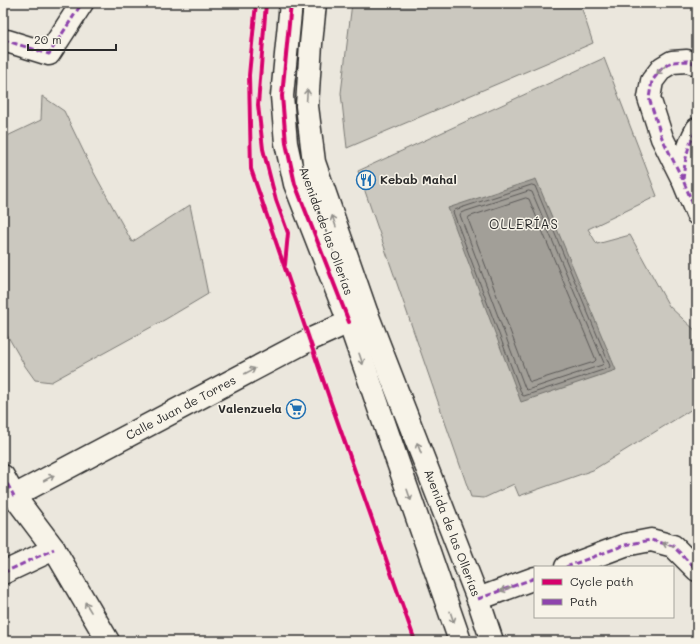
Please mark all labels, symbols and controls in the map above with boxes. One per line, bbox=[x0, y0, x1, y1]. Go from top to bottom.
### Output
scale bar bbox=[28, 26, 116, 52]
text: 20 m bbox=[34, 31, 62, 47]
one-way arrow bbox=[656, 65, 666, 75]
one-way arrow bbox=[304, 89, 311, 102]
street label: Avenida de las Ollerías bbox=[296, 164, 358, 297]
restaurant icon: Kebab Mahal bbox=[355, 169, 377, 191]
place label: Kebab Mahal bbox=[380, 171, 457, 187]
one-way arrow bbox=[330, 215, 338, 227]
district label: OLLERÍAS bbox=[489, 215, 559, 232]
one-way arrow bbox=[358, 352, 366, 364]
one-way arrow bbox=[244, 366, 256, 374]
street label: Calle Juan de Torres bbox=[123, 371, 238, 443]
supermarket icon: Valenzuela bbox=[285, 398, 307, 420]
place label: Valenzuela bbox=[218, 400, 282, 416]
one-way arrow bbox=[414, 442, 422, 454]
street label: Avenida de las Ollerías bbox=[421, 467, 485, 599]
one-way arrow bbox=[43, 473, 55, 481]
one-way arrow bbox=[406, 488, 413, 501]
one-way arrow bbox=[662, 541, 674, 549]
legend bbox=[534, 566, 674, 618]
text: Cycle path bbox=[570, 573, 633, 589]
one-way arrow bbox=[501, 585, 513, 593]
text: Path bbox=[570, 593, 597, 609]
one-way arrow bbox=[84, 601, 92, 613]
one-way arrow bbox=[449, 611, 456, 624]

